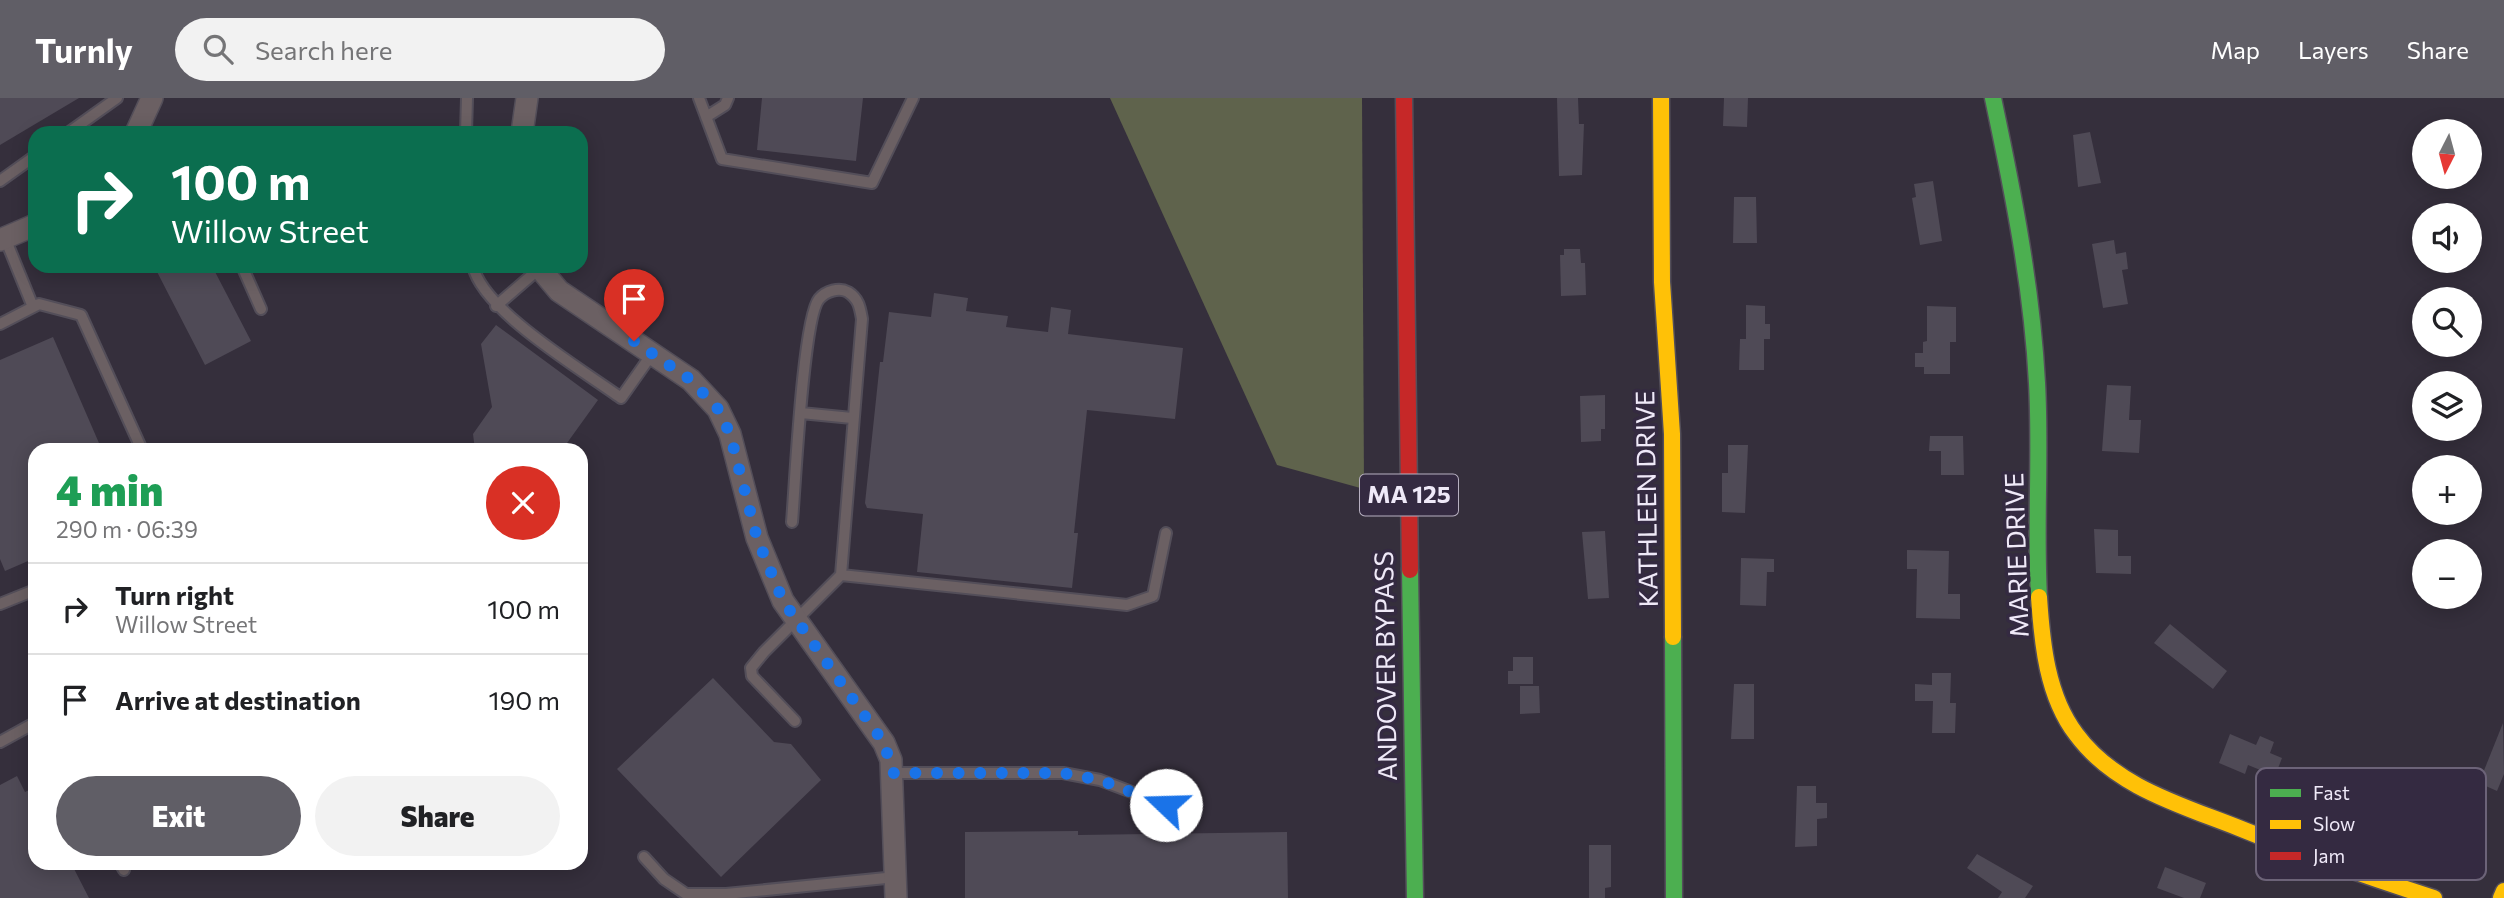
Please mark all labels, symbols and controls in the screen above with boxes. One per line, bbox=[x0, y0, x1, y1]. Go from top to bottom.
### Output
search box bbox=[175, 18, 665, 81]
text: Turnly bbox=[35, 29, 133, 70]
icon: search bbox=[199, 30, 237, 68]
text: Search here bbox=[255, 34, 392, 65]
text: Map bbox=[2211, 35, 2260, 64]
text: Layers bbox=[2298, 35, 2369, 64]
text: Share bbox=[2407, 35, 2469, 64]
north arrow bbox=[2412, 119, 2482, 189]
map controls bbox=[2412, 119, 2482, 609]
text: 100 m bbox=[171, 150, 310, 210]
icon: right bbox=[56, 154, 147, 245]
button: sound bbox=[2412, 203, 2482, 273]
text: Willow Street bbox=[171, 210, 369, 250]
pin bbox=[604, 269, 664, 341]
icon: arrive bbox=[615, 280, 653, 318]
button: search bbox=[2412, 287, 2482, 357]
button: layers bbox=[2412, 371, 2482, 441]
street label: KATHLEEN DRIVE bbox=[1628, 390, 1663, 608]
button: + bbox=[2412, 455, 2482, 525]
text: 4 min bbox=[56, 463, 163, 515]
button: close bbox=[486, 466, 560, 540]
street label: MARIE DRIVE bbox=[1997, 472, 2034, 638]
road number: MA 125 bbox=[1360, 474, 1458, 516]
text: 290 m · 06:39 bbox=[56, 515, 198, 543]
button: − bbox=[2412, 539, 2482, 609]
street label: ANDOVER BYPASS bbox=[1367, 551, 1402, 781]
text: Turn right bbox=[115, 579, 234, 610]
icon: right bbox=[56, 590, 94, 628]
text: 100 m bbox=[487, 593, 560, 624]
text: Willow Street bbox=[115, 610, 257, 638]
icon: arrive bbox=[56, 681, 94, 719]
text: Arrive at destination bbox=[115, 684, 361, 715]
text: 190 m bbox=[488, 684, 560, 715]
position arrow bbox=[1129, 768, 1203, 842]
legend bbox=[2256, 768, 2486, 880]
button: Exit bbox=[56, 776, 301, 856]
button: Share bbox=[315, 776, 560, 856]
text: Fast bbox=[2313, 781, 2350, 804]
text: Slow bbox=[2313, 812, 2355, 835]
text: Jam bbox=[2313, 844, 2345, 867]

